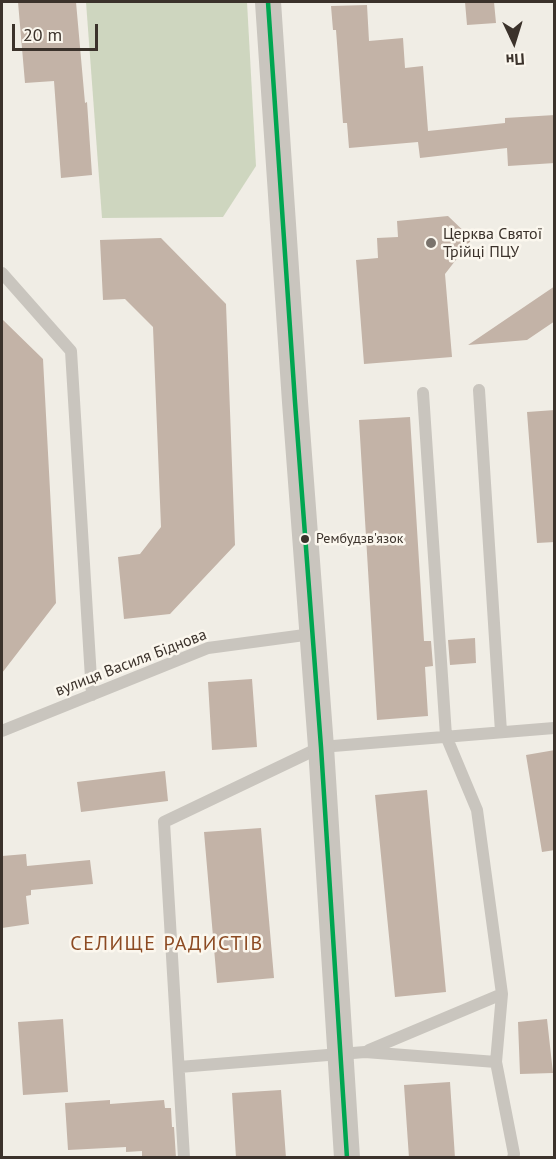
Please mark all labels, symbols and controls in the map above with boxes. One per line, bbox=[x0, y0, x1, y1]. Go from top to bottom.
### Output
scale bar bbox=[15, 12, 100, 50]
north arrow bbox=[484, 12, 544, 72]
text: 20 m bbox=[23, 23, 62, 46]
text: Пн bbox=[505, 49, 525, 71]
place label: Церква Святої Трійці ПЦУ bbox=[443, 224, 542, 262]
marker: Церква Святої Трійці ПЦУ bbox=[424, 236, 438, 250]
place label: Рембудзв'язок bbox=[316, 531, 403, 547]
marker: Рембудзв'язок bbox=[299, 533, 311, 545]
street label: вулиця Василя Біднова bbox=[53, 625, 209, 701]
district label: СЕЛИЩЕ РАДИСТІВ bbox=[70, 932, 264, 956]

